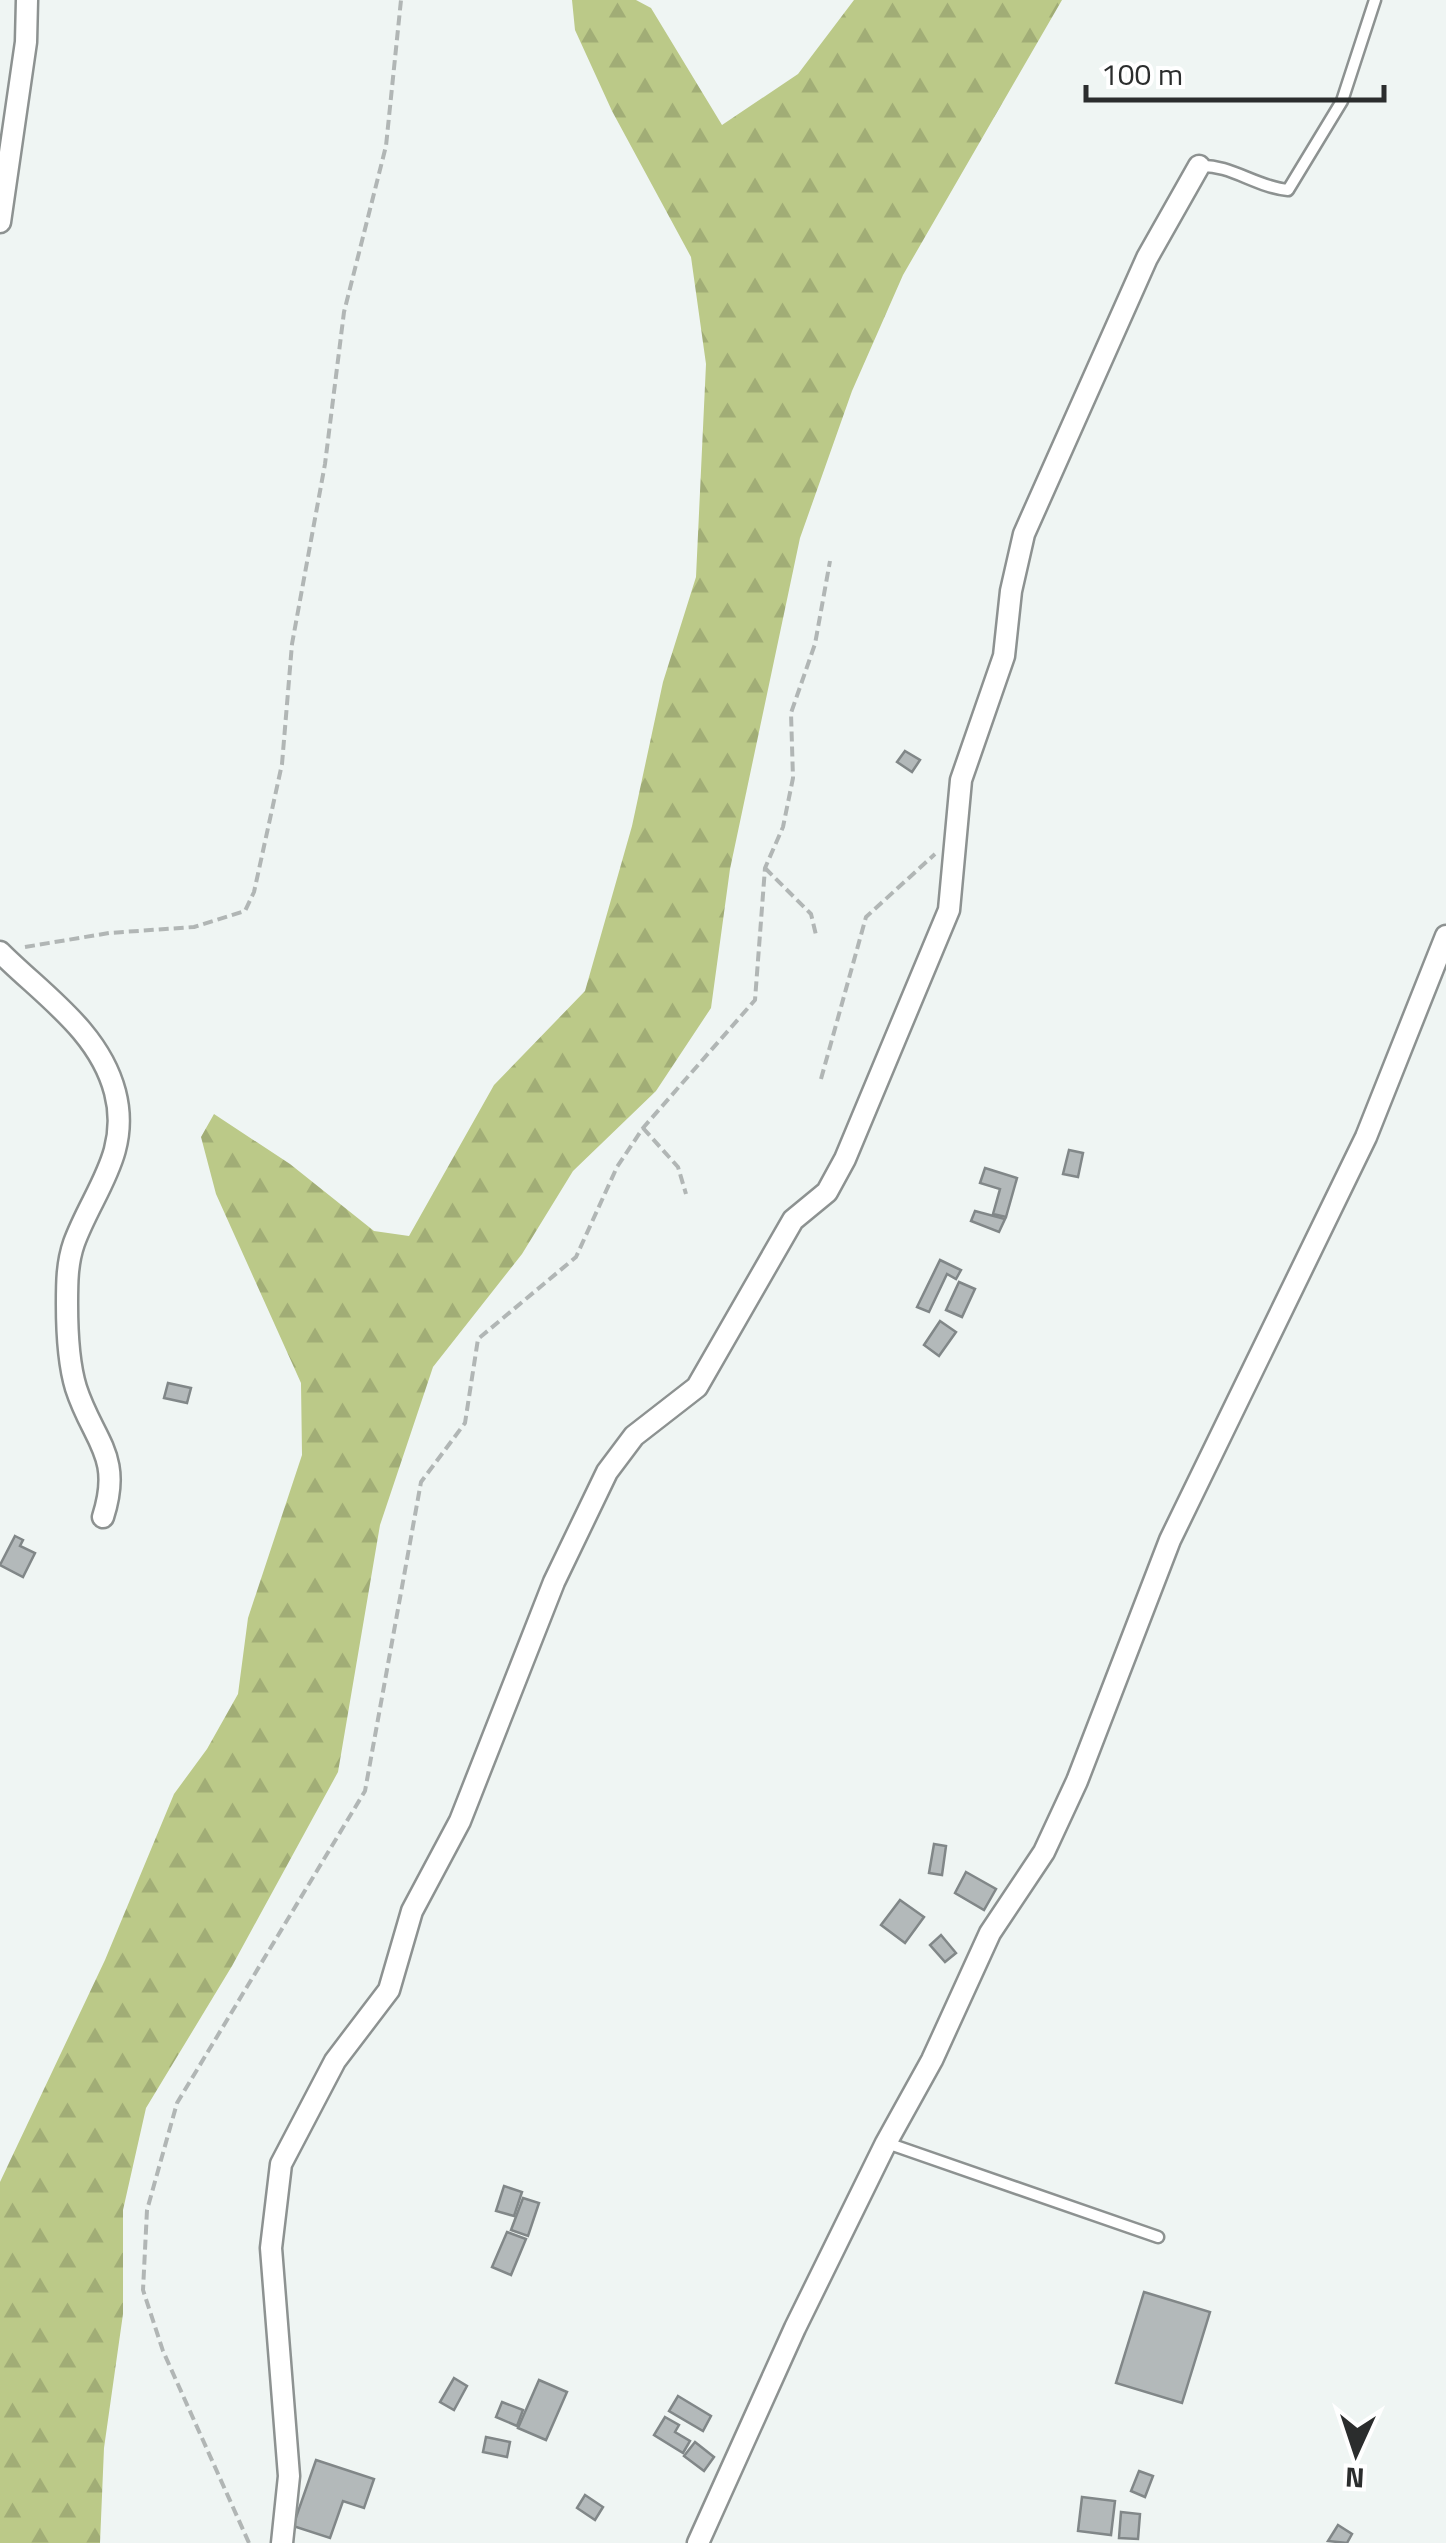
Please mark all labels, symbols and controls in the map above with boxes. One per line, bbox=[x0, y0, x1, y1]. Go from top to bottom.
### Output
scale bar bbox=[1086, 40, 1384, 102]
text: 100 m bbox=[1101, 51, 1183, 97]
north arrow bbox=[1306, 2403, 1406, 2503]
text: N bbox=[1344, 2456, 1365, 2500]

